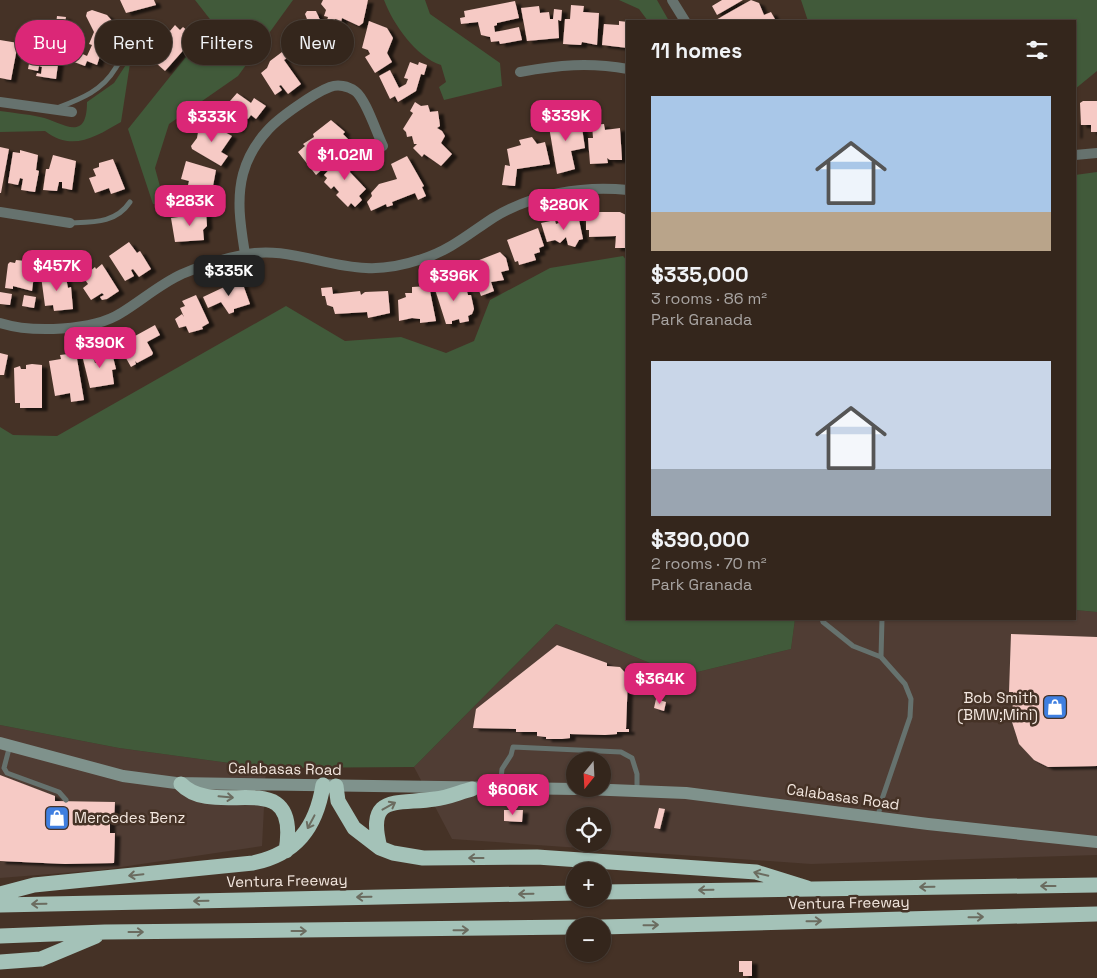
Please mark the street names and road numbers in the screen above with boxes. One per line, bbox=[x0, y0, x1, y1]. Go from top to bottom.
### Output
street label: Calabasas Road bbox=[228, 758, 342, 779]
street label: Calabasas Road bbox=[785, 779, 901, 814]
street label: Ventura Freeway bbox=[226, 870, 348, 891]
street label: Ventura Freeway bbox=[788, 892, 910, 913]

